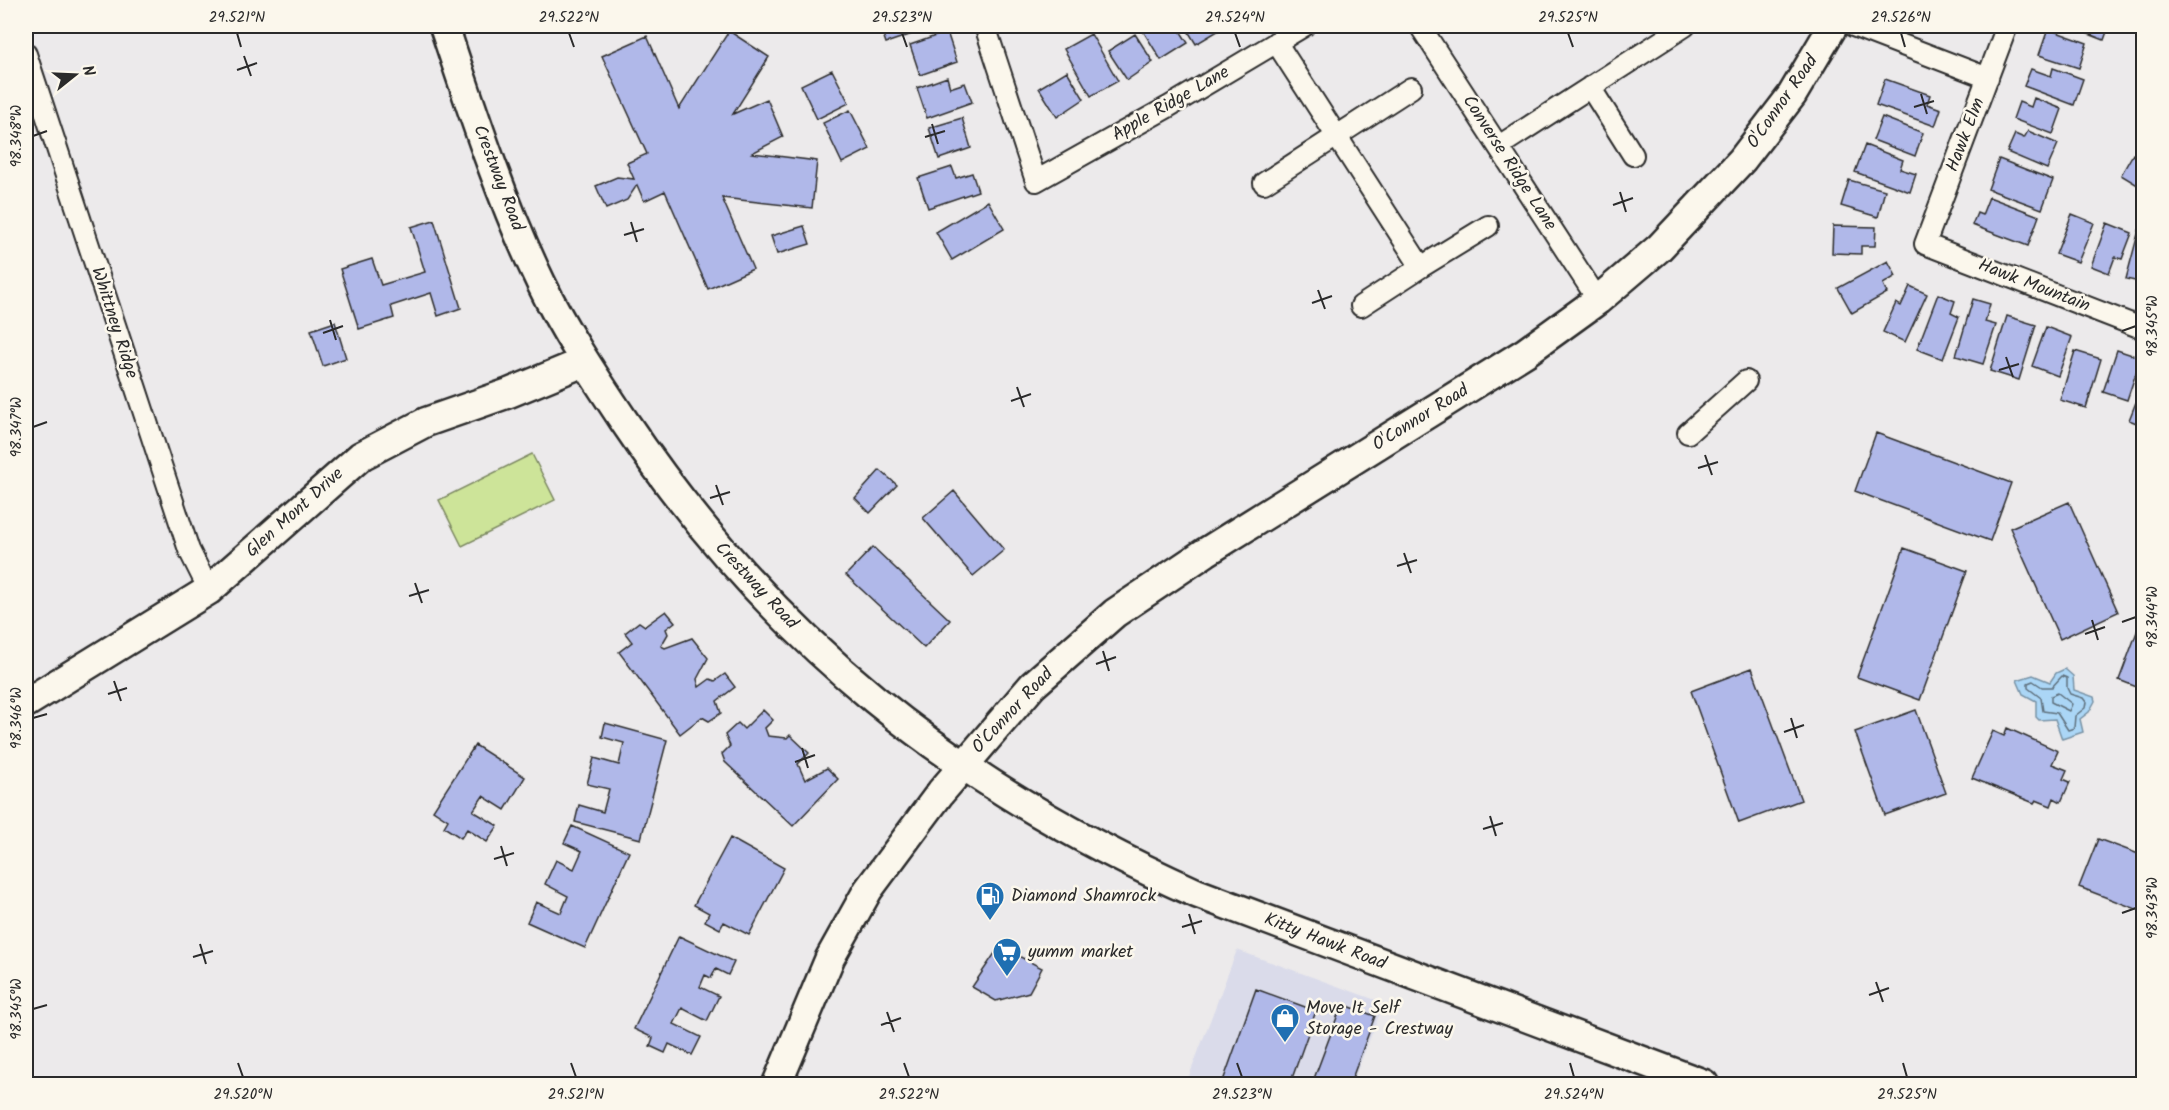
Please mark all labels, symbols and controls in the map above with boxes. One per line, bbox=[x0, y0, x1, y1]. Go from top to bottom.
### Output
text: 29.521°N bbox=[209, 6, 265, 30]
text: 29.522°N bbox=[539, 6, 599, 30]
text: 29.523°N bbox=[872, 6, 932, 30]
text: 29.524°N bbox=[1205, 6, 1265, 30]
text: 29.525°N bbox=[1538, 6, 1598, 30]
text: 29.526°N bbox=[1871, 6, 1931, 30]
north arrow bbox=[45, 45, 105, 105]
street label: O'Connor Road bbox=[1740, 48, 1827, 155]
street label: Apple Ridge Lane bbox=[1107, 59, 1235, 149]
text: N bbox=[74, 62, 101, 79]
street label: Converse Ridge Lane bbox=[1454, 89, 1564, 237]
street label: Hawk Elm bbox=[1939, 94, 1993, 176]
text: 98.348°W bbox=[5, 104, 29, 167]
street label: Crestway Road bbox=[464, 121, 532, 236]
street label: Hawk Mountain bbox=[1974, 251, 2094, 321]
street label: Whittney Ridge bbox=[82, 263, 146, 383]
text: 98.345°W bbox=[2141, 295, 2165, 357]
street label: O'Connor Road bbox=[1367, 376, 1476, 459]
text: 98.347°W bbox=[5, 396, 29, 457]
street label: Glen Mont Drive bbox=[239, 461, 351, 565]
street label: Crestway Road bbox=[707, 535, 805, 638]
text: 98.344°W bbox=[2141, 586, 2165, 648]
street label: O'Connor Road bbox=[965, 660, 1062, 761]
text: 98.346°W bbox=[5, 687, 29, 749]
text: 98.343°W bbox=[2141, 877, 2165, 939]
fuel station icon: Diamond Shamrock bbox=[974, 880, 1006, 922]
place label: Diamond Shamrock bbox=[1011, 882, 1157, 911]
street label: Kitty Hawk Road bbox=[1260, 905, 1391, 979]
supermarket icon: yumm market bbox=[991, 936, 1023, 978]
place label: yumm market bbox=[1027, 938, 1134, 967]
text: 98.345°W bbox=[5, 978, 29, 1040]
place label: Move It Self Storage - Crestway bbox=[1306, 994, 1453, 1044]
shop icon: Move It Self Storage - Crestway bbox=[1269, 1002, 1301, 1044]
text: 29.520°N bbox=[213, 1083, 273, 1107]
text: 29.521°N bbox=[548, 1083, 604, 1107]
text: 29.522°N bbox=[879, 1083, 939, 1107]
text: 29.523°N bbox=[1212, 1083, 1272, 1107]
text: 29.524°N bbox=[1544, 1083, 1604, 1107]
text: 29.525°N bbox=[1877, 1083, 1937, 1107]

